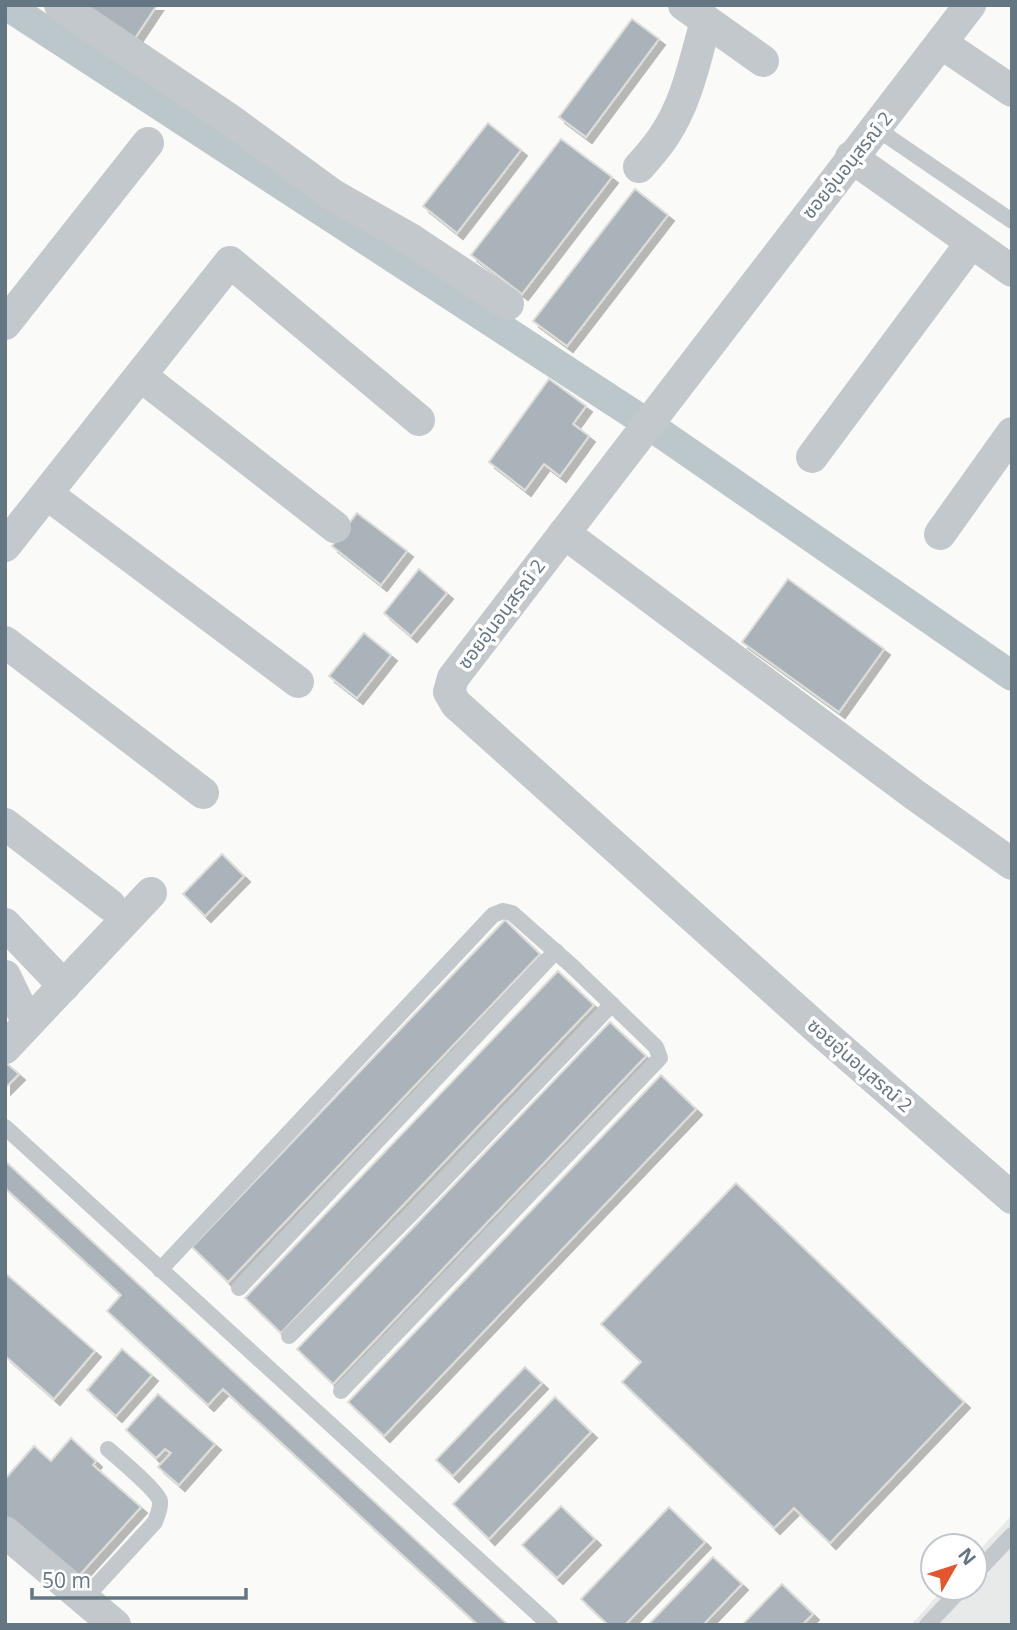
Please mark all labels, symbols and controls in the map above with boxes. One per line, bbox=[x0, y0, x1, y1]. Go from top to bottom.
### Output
street label: ซอยอุ่นอนุสรณ์ 2 bbox=[796, 106, 898, 224]
street label: ซอยอุ่นอนุสรณ์ 2 bbox=[451, 554, 551, 674]
street label: ซอยอุ่นอนุสรณ์ 2 bbox=[802, 1012, 918, 1118]
north arrow bbox=[919, 1532, 989, 1602]
text: N bbox=[952, 1542, 982, 1570]
scale bar bbox=[32, 1556, 245, 1600]
text: 50 m bbox=[42, 1566, 91, 1594]

